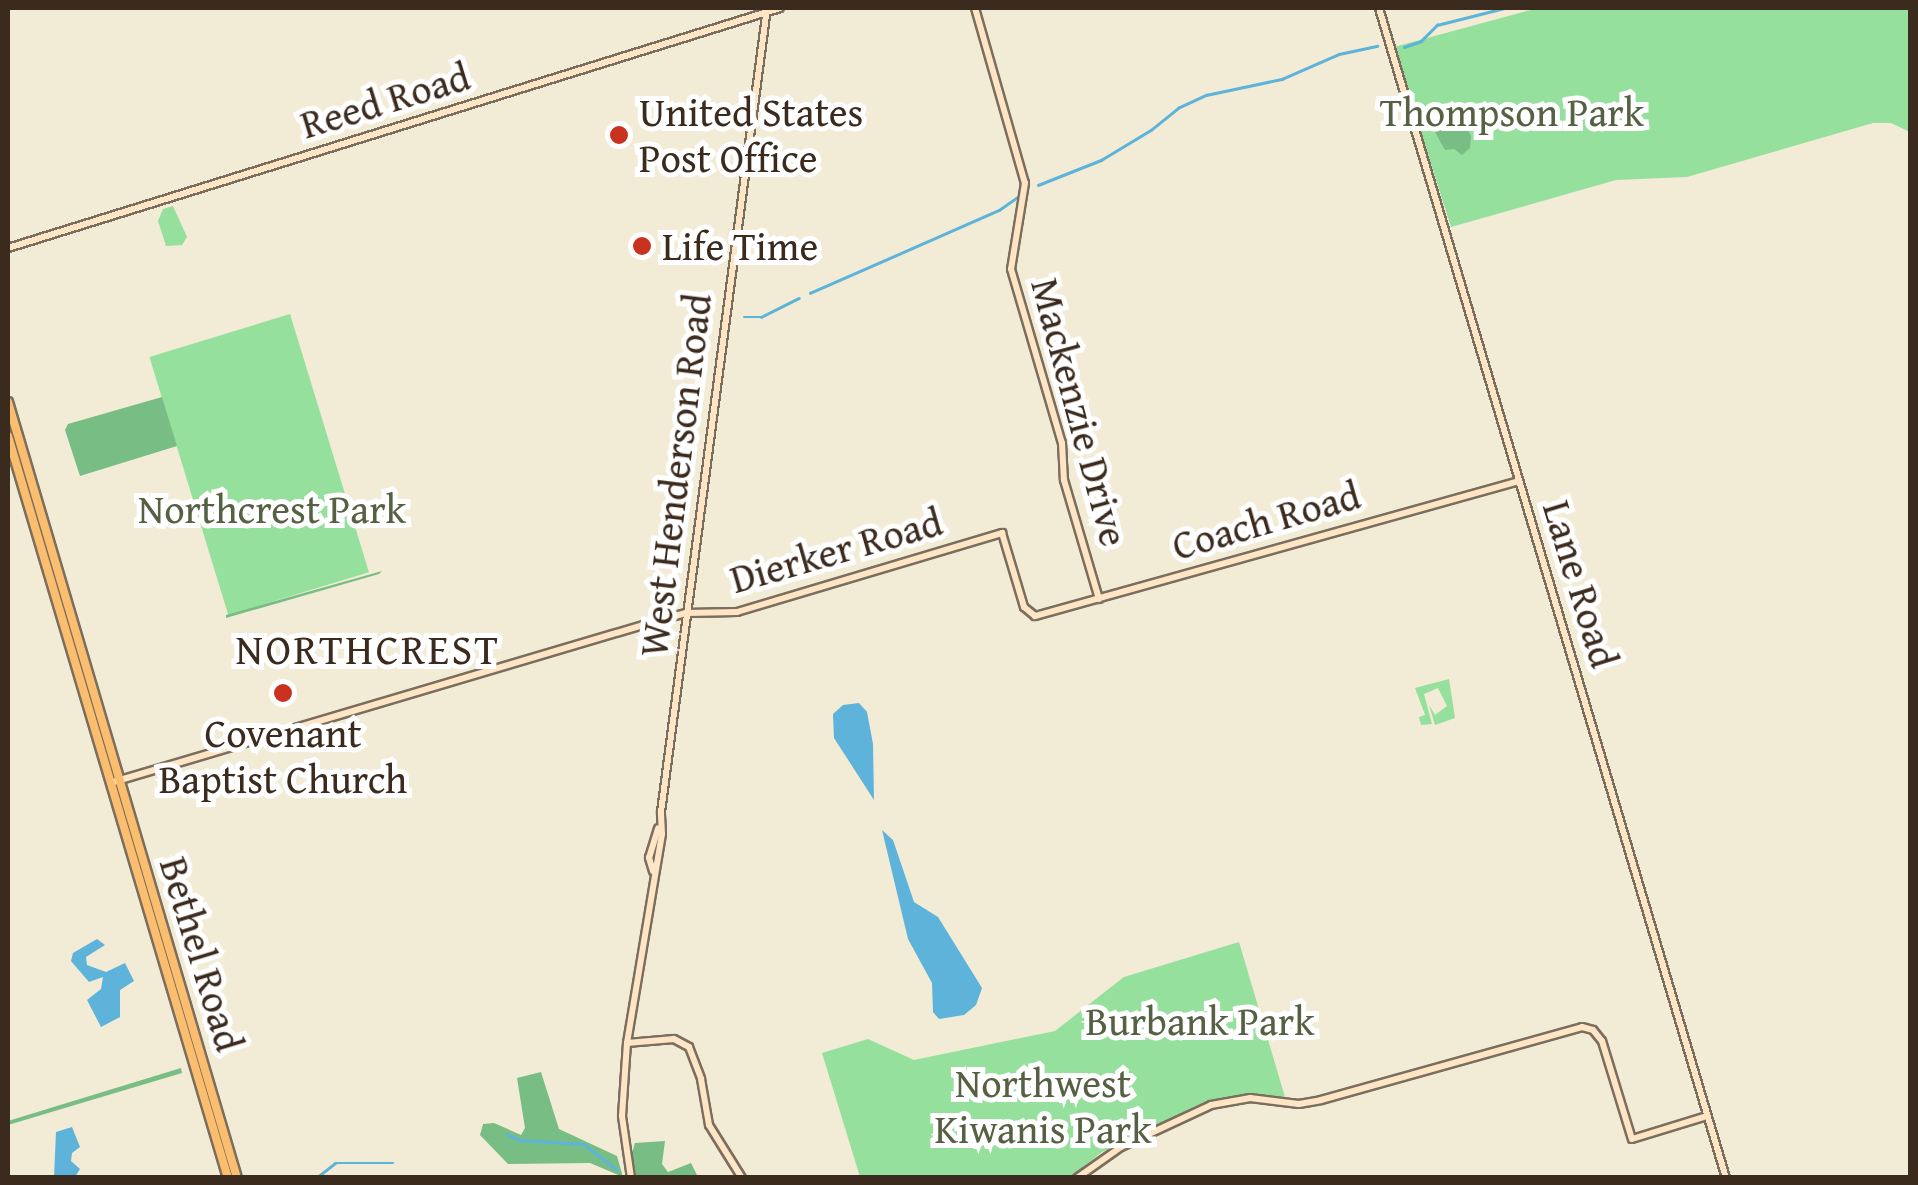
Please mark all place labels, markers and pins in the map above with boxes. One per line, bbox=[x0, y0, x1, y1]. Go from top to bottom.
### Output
place label: United States Post Office bbox=[639, 88, 863, 182]
marker: United States Post Office bbox=[608, 124, 630, 146]
place label: Life Time bbox=[662, 222, 818, 270]
marker: Life Time bbox=[631, 235, 653, 257]
marker: Covenant Baptist Church bbox=[272, 682, 294, 704]
place label: Covenant Baptist Church bbox=[159, 709, 407, 803]

